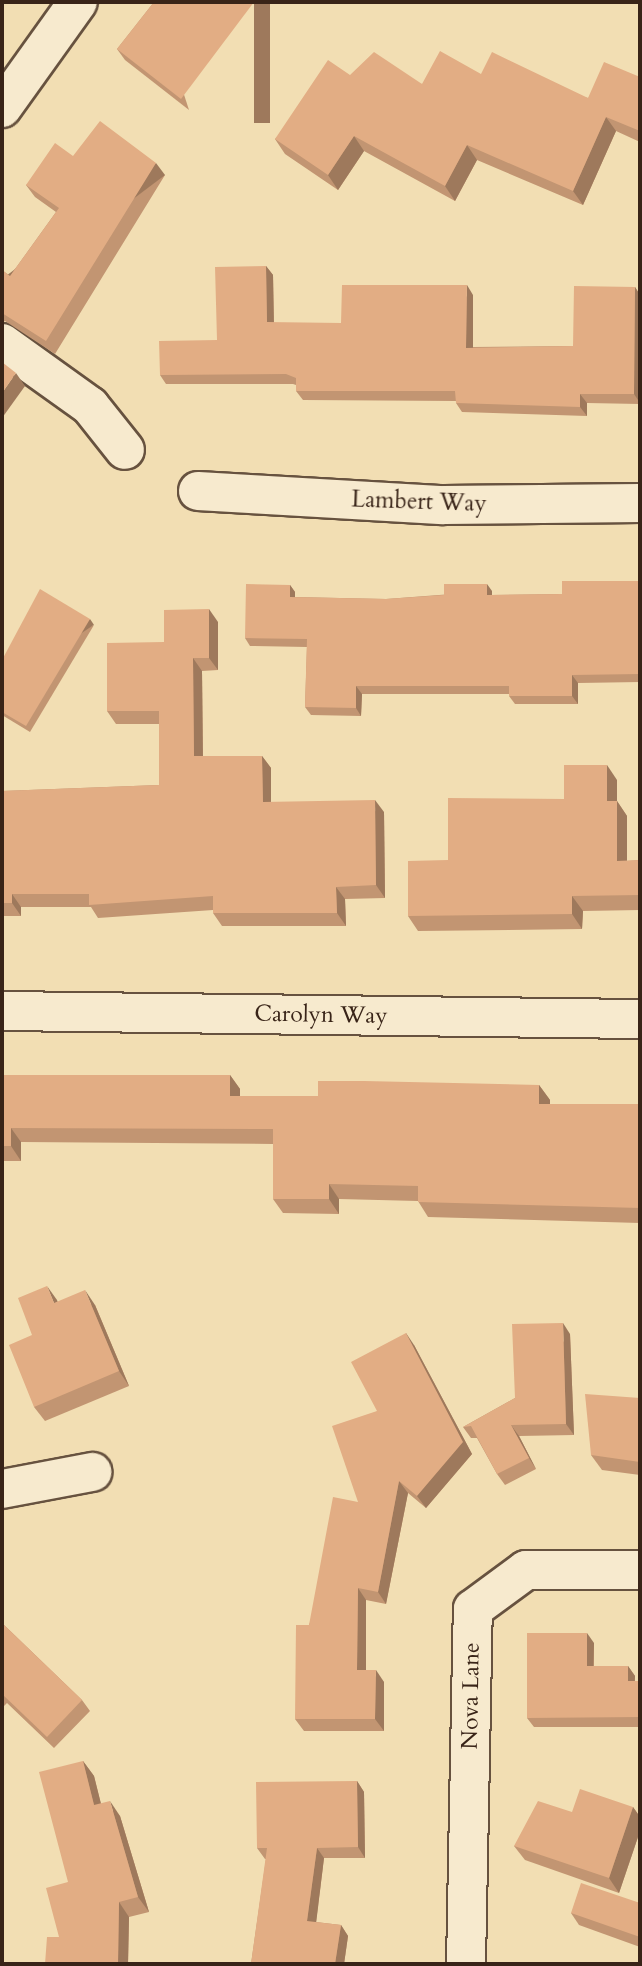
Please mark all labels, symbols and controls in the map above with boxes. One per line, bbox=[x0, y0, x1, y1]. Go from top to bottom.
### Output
street label: Lambert Way bbox=[351, 486, 487, 518]
street label: Carolyn Way bbox=[254, 1000, 388, 1030]
street label: Nova Lane bbox=[456, 1642, 486, 1750]

